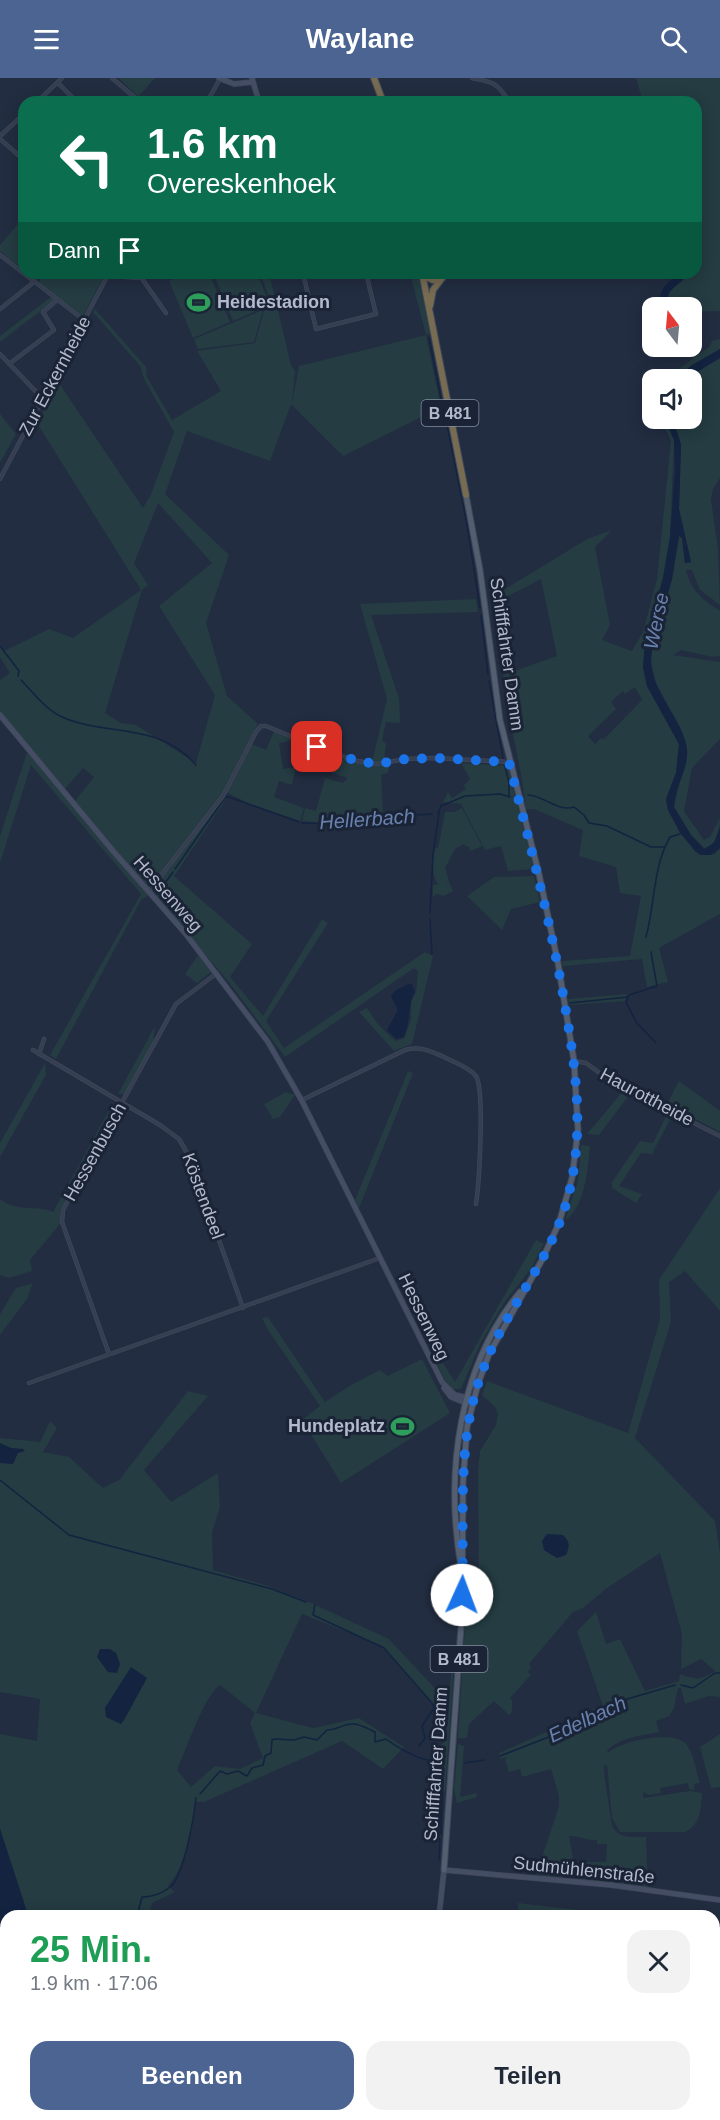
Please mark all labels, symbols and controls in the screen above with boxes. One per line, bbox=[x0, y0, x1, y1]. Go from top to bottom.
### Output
icon: menu bbox=[30, 23, 63, 56]
icon: search bbox=[657, 23, 690, 56]
text: Waylane bbox=[306, 24, 414, 54]
icon: left bbox=[48, 120, 126, 198]
text: 1.6 km bbox=[147, 120, 278, 167]
text: Overeskenhoek bbox=[147, 169, 336, 199]
icon: arrive bbox=[113, 234, 146, 267]
text: Dann bbox=[48, 238, 101, 263]
sports icon: Heidestadion bbox=[186, 289, 212, 315]
place label: Heidestadion bbox=[217, 292, 330, 312]
north arrow bbox=[642, 297, 702, 357]
map controls bbox=[642, 297, 702, 429]
street label: Zur Eckernheide bbox=[15, 313, 95, 439]
button: sound bbox=[642, 369, 702, 429]
road number: B 481 bbox=[422, 400, 478, 426]
street label: Schifffahrter Damm bbox=[486, 576, 528, 732]
water label: Werse bbox=[639, 591, 673, 651]
pin bbox=[291, 721, 342, 772]
icon: arrive bbox=[300, 730, 333, 763]
water label: Hellerbach bbox=[319, 805, 415, 833]
street label: Hessenweg bbox=[130, 852, 206, 936]
street label: Haurottheide bbox=[597, 1064, 697, 1130]
street label: Hessenbusch bbox=[60, 1099, 130, 1205]
street label: Köstendeel bbox=[178, 1150, 228, 1242]
street label: Hessenweg bbox=[394, 1270, 454, 1364]
sports icon: Hundeplatz bbox=[390, 1413, 416, 1439]
place label: Hundeplatz bbox=[288, 1416, 385, 1436]
position arrow bbox=[430, 1563, 494, 1627]
road number: B 481 bbox=[430, 1646, 488, 1672]
street label: Schifffahrter Damm bbox=[421, 1686, 451, 1842]
water label: Edelbach bbox=[545, 1691, 629, 1747]
street label: Sudmühlenstraße bbox=[512, 1853, 656, 1887]
text: 25 Min. bbox=[30, 1929, 152, 1970]
button: close bbox=[627, 1930, 690, 1993]
text: 1.9 km · 17:06 bbox=[30, 1972, 158, 1994]
button: Beenden bbox=[30, 2041, 354, 2110]
button: Teilen bbox=[366, 2041, 690, 2110]

